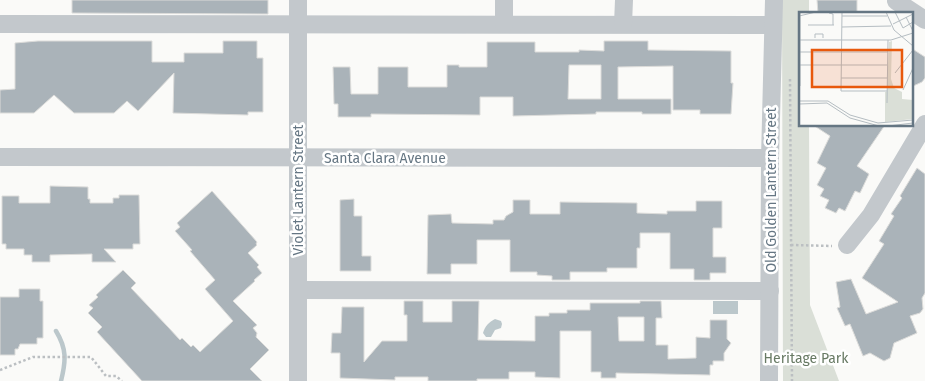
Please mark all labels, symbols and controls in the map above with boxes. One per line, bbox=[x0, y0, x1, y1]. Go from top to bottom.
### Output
inset map bbox=[799, 12, 912, 126]
street label: Old Golden Lantern Street bbox=[763, 106, 780, 273]
street label: Violet Lantern Street bbox=[290, 124, 307, 255]
street label: Santa Clara Avenue bbox=[324, 150, 446, 167]
park label: Heritage Park bbox=[764, 350, 849, 367]

